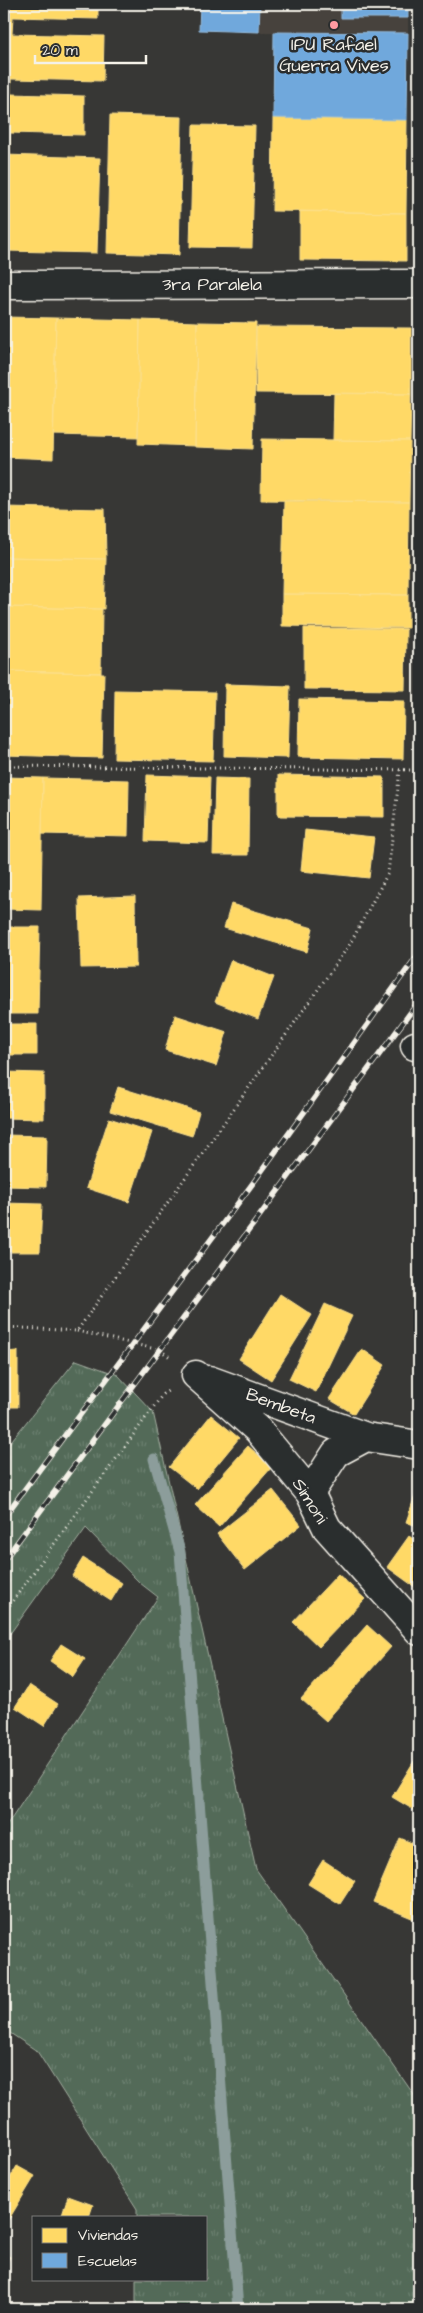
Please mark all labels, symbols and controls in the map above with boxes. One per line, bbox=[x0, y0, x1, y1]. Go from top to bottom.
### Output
marker: IPU Rafael Guerra Vives bbox=[328, 19, 340, 31]
scale bar bbox=[35, 32, 146, 64]
place label: IPU Rafael Guerra Vives bbox=[279, 32, 389, 78]
text: 20 m bbox=[42, 40, 78, 61]
street label: 3ra Paralela bbox=[162, 272, 262, 297]
street label: Bembeta bbox=[243, 1382, 319, 1430]
street label: Simoni bbox=[286, 1473, 334, 1529]
legend bbox=[32, 2216, 208, 2280]
text: Viviendas bbox=[78, 2225, 139, 2246]
text: Escuelas bbox=[78, 2251, 138, 2272]

